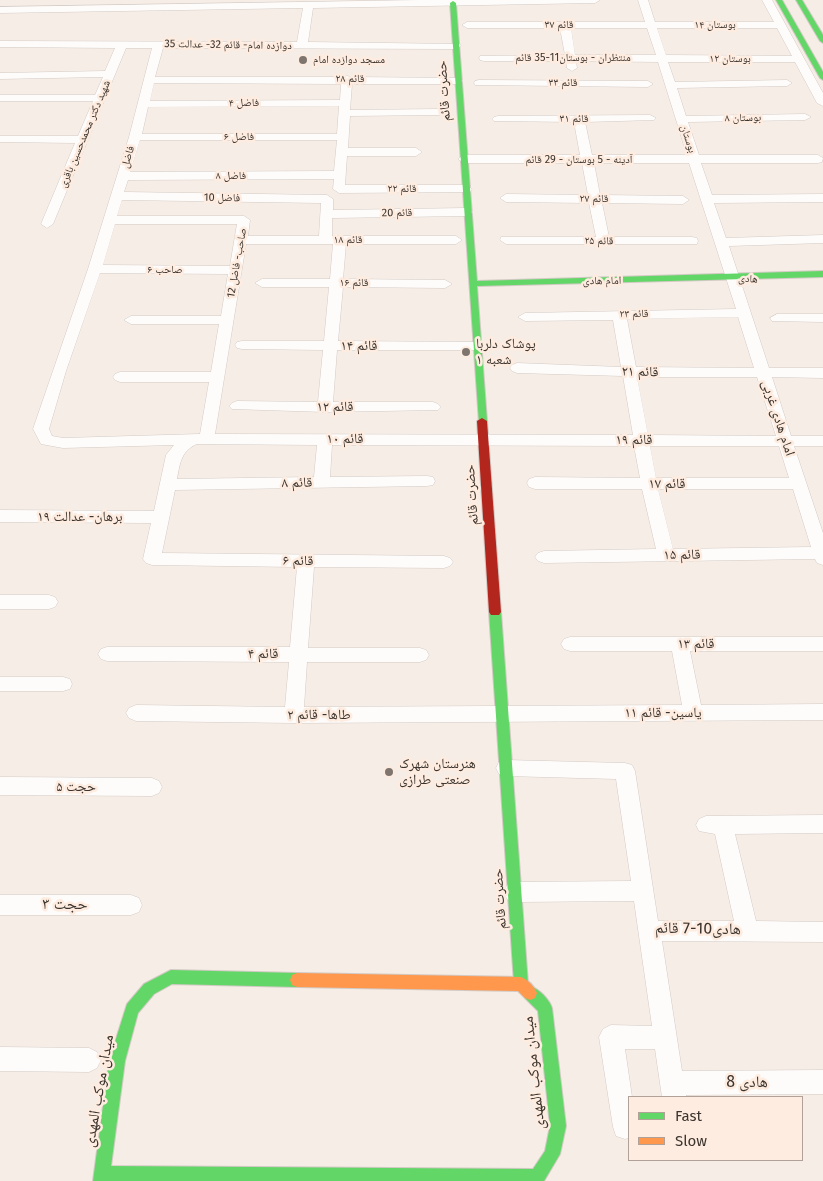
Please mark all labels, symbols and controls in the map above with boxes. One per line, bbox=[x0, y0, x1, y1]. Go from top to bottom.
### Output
street label: قائم ۳۷ bbox=[544, 18, 574, 32]
street label: بوستان ۱۴ bbox=[694, 18, 736, 32]
street label: دوازده امام- قائم 32- عدالت 35 bbox=[164, 37, 292, 53]
street label: منتظران - بوستان11-35 قائم bbox=[515, 51, 631, 65]
street label: بوستان ۱۲ bbox=[709, 52, 751, 66]
place label: مسجد دوازده امام bbox=[313, 53, 385, 67]
marker: مسجد دوازده امام bbox=[297, 54, 309, 66]
street label: حضرت قائم bbox=[434, 60, 454, 122]
street label: قائم ۲۸ bbox=[335, 72, 365, 86]
street label: قائم ۳۳ bbox=[548, 76, 578, 90]
street label: شهید دکتر محمدحسین باقری bbox=[56, 78, 114, 190]
street label: فاضل ۴ bbox=[229, 96, 259, 110]
street label: بوستان ۸ bbox=[725, 111, 761, 125]
street label: قائم ۳۱ bbox=[559, 112, 589, 126]
street label: بوستان bbox=[677, 123, 699, 155]
street label: فاضل ۶ bbox=[224, 130, 254, 144]
street label: فاضل bbox=[118, 144, 138, 170]
street label: آدینه - 5 بوستان - 29 قائم bbox=[526, 153, 632, 167]
street label: فاضل ۸ bbox=[216, 169, 246, 183]
street label: قائم ۲۲ bbox=[387, 182, 417, 196]
street label: فاضل 10 bbox=[204, 191, 240, 205]
street label: قائم ۲۷ bbox=[579, 192, 609, 206]
street label: قائم 20 bbox=[382, 206, 412, 220]
street label: صاحب- فاضل 12 bbox=[224, 227, 250, 299]
street label: قائم ۱۸ bbox=[333, 233, 363, 247]
street label: قائم ۲۵ bbox=[584, 234, 614, 248]
street label: صاحب ۶ bbox=[147, 263, 183, 277]
street label: هادی bbox=[738, 272, 758, 286]
street label: امام هادی bbox=[583, 274, 621, 288]
street label: قائم ۱۶ bbox=[339, 276, 369, 290]
street label: قائم ۲۳ bbox=[619, 307, 649, 321]
place label: پوشاک دلربا شعبه ۱ bbox=[476, 336, 536, 368]
street label: قائم ۱۴ bbox=[341, 338, 377, 354]
marker: پوشاک دلربا شعبه ۱ bbox=[460, 346, 472, 358]
street label: قائم ۲۱ bbox=[621, 363, 659, 381]
street label: امام هادی غربی bbox=[758, 378, 798, 458]
street label: قائم ۱۲ bbox=[317, 399, 353, 415]
street label: قائم ۱۰ bbox=[327, 431, 363, 447]
street label: قائم ۱۹ bbox=[616, 432, 652, 448]
street label: حضرت قائم bbox=[462, 464, 482, 526]
street label: قائم ۸ bbox=[282, 474, 312, 492]
street label: قائم ۱۷ bbox=[649, 476, 685, 492]
street label: برهان- عدالت ۱۹ bbox=[37, 509, 123, 525]
street label: قائم ۱۵ bbox=[663, 546, 701, 564]
street label: قائم ۶ bbox=[283, 552, 313, 570]
street label: قائم ۱۳ bbox=[678, 636, 714, 652]
street label: قائم ۴ bbox=[248, 646, 278, 662]
street label: یاسین- قائم ۱۱ bbox=[624, 705, 702, 721]
street label: طاها- قائم ۲ bbox=[287, 707, 351, 723]
place label: هنرستان شهرک صنعتی طرازی bbox=[399, 756, 476, 789]
marker: هنرستان شهرک صنعتی طرازی bbox=[383, 766, 395, 778]
street label: حجت ۵ bbox=[56, 779, 96, 795]
street label: حضرت قائم bbox=[490, 868, 510, 930]
street label: حجت ۳ bbox=[42, 895, 88, 915]
street label: هادی10-7 قائم bbox=[655, 919, 741, 939]
street label: میدان موکب المهدی bbox=[518, 1015, 550, 1131]
street label: میدان موکب المهدی bbox=[80, 1033, 118, 1149]
street label: هادی 8 bbox=[726, 1073, 768, 1093]
legend bbox=[628, 1096, 803, 1161]
text: Fast bbox=[675, 1107, 702, 1125]
text: Slow bbox=[675, 1132, 707, 1150]

